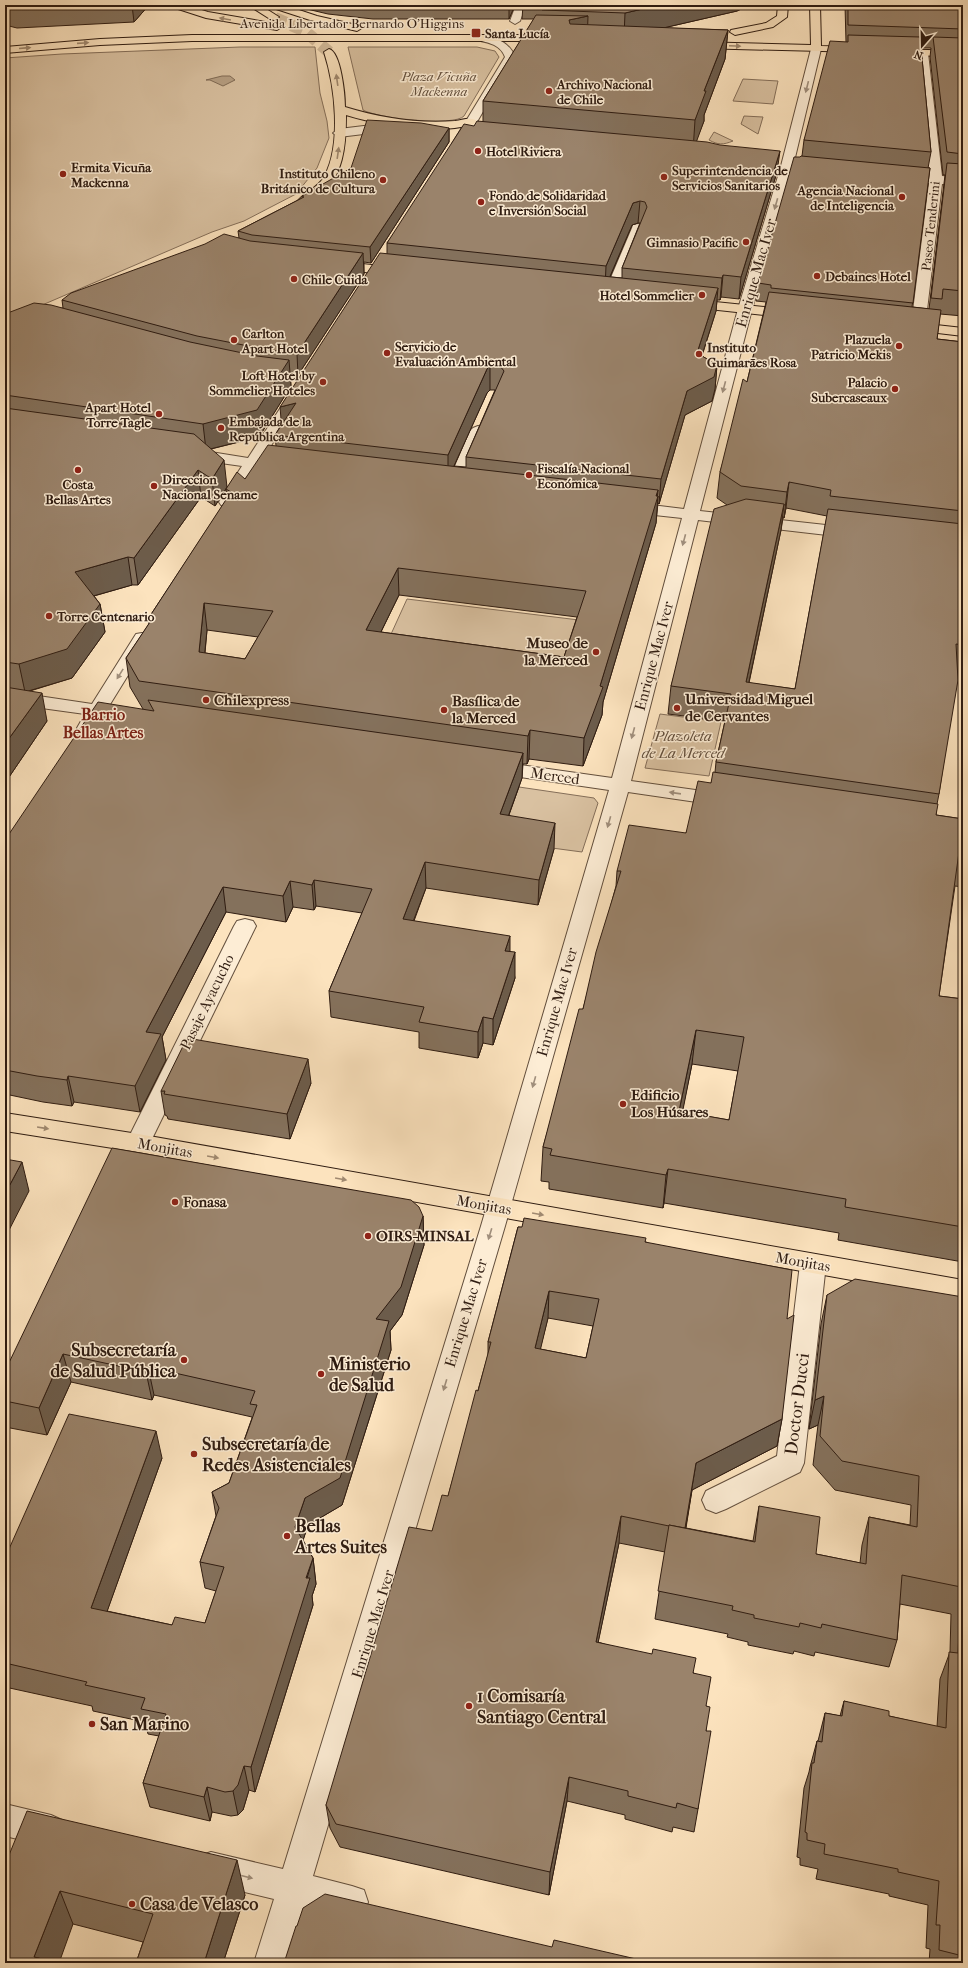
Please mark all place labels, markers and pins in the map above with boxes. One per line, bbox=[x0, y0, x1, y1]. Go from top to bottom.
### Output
place label: Santa Lucía bbox=[485, 26, 550, 41]
marker: Santa Lucía bbox=[470, 27, 482, 39]
place label: Archivo Nacional de Chile bbox=[556, 77, 652, 107]
marker: Archivo Nacional de Chile bbox=[544, 86, 554, 96]
place label: Hotel Riviera bbox=[486, 144, 562, 159]
marker: Hotel Riviera bbox=[473, 146, 483, 156]
place label: Ermita Vicuña Mackenna bbox=[70, 160, 152, 190]
place label: Superintendencia de Servicios Sanitarios bbox=[672, 163, 788, 193]
place label: Instituto Chileno Británico de Cultura bbox=[261, 166, 376, 196]
marker: Ermita Vicuña Mackenna bbox=[58, 169, 68, 179]
marker: Superintendencia de Servicios Sanitarios bbox=[659, 172, 669, 182]
marker: Instituto Chileno Británico de Cultura bbox=[378, 175, 388, 185]
place label: Agencia Nacional de Inteligencia bbox=[797, 183, 895, 214]
place label: Fondo de Solidaridad e Inversión Social bbox=[488, 188, 607, 218]
marker: Agencia Nacional de Inteligencia bbox=[897, 192, 907, 202]
marker: Fondo de Solidaridad e Inversión Social bbox=[476, 197, 486, 207]
place label: Gimnasio Pacific bbox=[646, 235, 738, 250]
marker: Gimnasio Pacific bbox=[741, 237, 751, 247]
place label: Debaines Hotel bbox=[825, 269, 911, 284]
marker: Debaines Hotel bbox=[812, 271, 822, 281]
place label: Chile Cuida bbox=[302, 272, 369, 287]
marker: Chile Cuida bbox=[289, 274, 299, 284]
place label: Hotel Sommelier bbox=[599, 288, 694, 303]
marker: Hotel Sommelier bbox=[697, 290, 707, 300]
place label: Carlton Apart Hotel bbox=[241, 326, 308, 357]
place label: Plazuela Patricio Mekis bbox=[811, 332, 892, 362]
marker: Carlton Apart Hotel bbox=[229, 335, 239, 345]
place label: Servicio de Evaluación Ambiental bbox=[395, 339, 517, 369]
place label: Instituto Guimarães Rosa bbox=[707, 340, 797, 370]
marker: Plazuela Patricio Mekis bbox=[894, 341, 904, 351]
marker: Servicio de Evaluación Ambiental bbox=[382, 348, 392, 358]
marker: Instituto Guimarães Rosa bbox=[694, 349, 704, 359]
place label: Loft Hotel by Sommelier Hoteles bbox=[209, 368, 316, 398]
place label: Palacio Subercaseaux bbox=[811, 375, 887, 405]
marker: Loft Hotel by Sommelier Hoteles bbox=[318, 377, 328, 387]
marker: Palacio Subercaseaux bbox=[890, 384, 900, 394]
place label: Apart Hotel Torre Tagle bbox=[84, 400, 152, 431]
marker: Apart Hotel Torre Tagle bbox=[154, 409, 164, 419]
place label: Embajada de la República Argentina bbox=[229, 414, 345, 445]
marker: Embajada de la República Argentina bbox=[216, 423, 226, 433]
place label: Fiscalía Nacional Económica bbox=[536, 461, 630, 491]
marker: Costa Bellas Artes bbox=[73, 465, 83, 475]
marker: Fiscalía Nacional Económica bbox=[524, 470, 534, 480]
place label: Direccion Nacional Sename bbox=[162, 472, 258, 502]
place label: Costa Bellas Artes bbox=[45, 477, 111, 507]
marker: Direccion Nacional Sename bbox=[149, 481, 159, 491]
place label: Torre Centenario bbox=[56, 609, 155, 624]
marker: Torre Centenario bbox=[44, 611, 54, 621]
place label: Museo de la Merced bbox=[523, 634, 589, 669]
marker: Museo de la Merced bbox=[591, 647, 601, 657]
place label: Universidad Miguel de Cervantes bbox=[684, 690, 814, 725]
place label: Chilexpress bbox=[214, 691, 289, 709]
place label: Basílica de la Merced bbox=[451, 692, 520, 727]
marker: Chilexpress bbox=[201, 695, 211, 705]
marker: Universidad Miguel de Cervantes bbox=[672, 703, 682, 713]
marker: Basílica de la Merced bbox=[439, 705, 449, 715]
place label: Edificio Los Húsares bbox=[631, 1086, 709, 1121]
marker: Edificio Los Húsares bbox=[618, 1099, 628, 1109]
place label: Fonasa bbox=[182, 1193, 228, 1211]
marker: Fonasa bbox=[170, 1197, 180, 1207]
place label: OIRS-MINSAL bbox=[376, 1227, 474, 1245]
marker: OIRS-MINSAL bbox=[363, 1231, 373, 1241]
place label: Subsecretaría de Salud Pública bbox=[51, 1340, 177, 1382]
place label: Ministerio de Salud bbox=[328, 1354, 411, 1396]
marker: Subsecretaría de Salud Pública bbox=[179, 1355, 189, 1365]
marker: Ministerio de Salud bbox=[316, 1369, 326, 1379]
place label: Subsecretaría de Redes Asistenciales bbox=[202, 1434, 351, 1476]
marker: Subsecretaría de Redes Asistenciales bbox=[189, 1449, 199, 1459]
place label: Bellas Artes Suites bbox=[294, 1516, 387, 1558]
marker: Bellas Artes Suites bbox=[282, 1531, 292, 1541]
place label: 1 Comisaría Santiago Central bbox=[477, 1686, 607, 1728]
marker: 1 Comisaría Santiago Central bbox=[464, 1701, 474, 1711]
place label: San Marino bbox=[100, 1714, 189, 1735]
marker: San Marino bbox=[87, 1719, 97, 1729]
place label: Casa de Velasco bbox=[140, 1894, 258, 1915]
marker: Casa de Velasco bbox=[127, 1899, 137, 1909]

